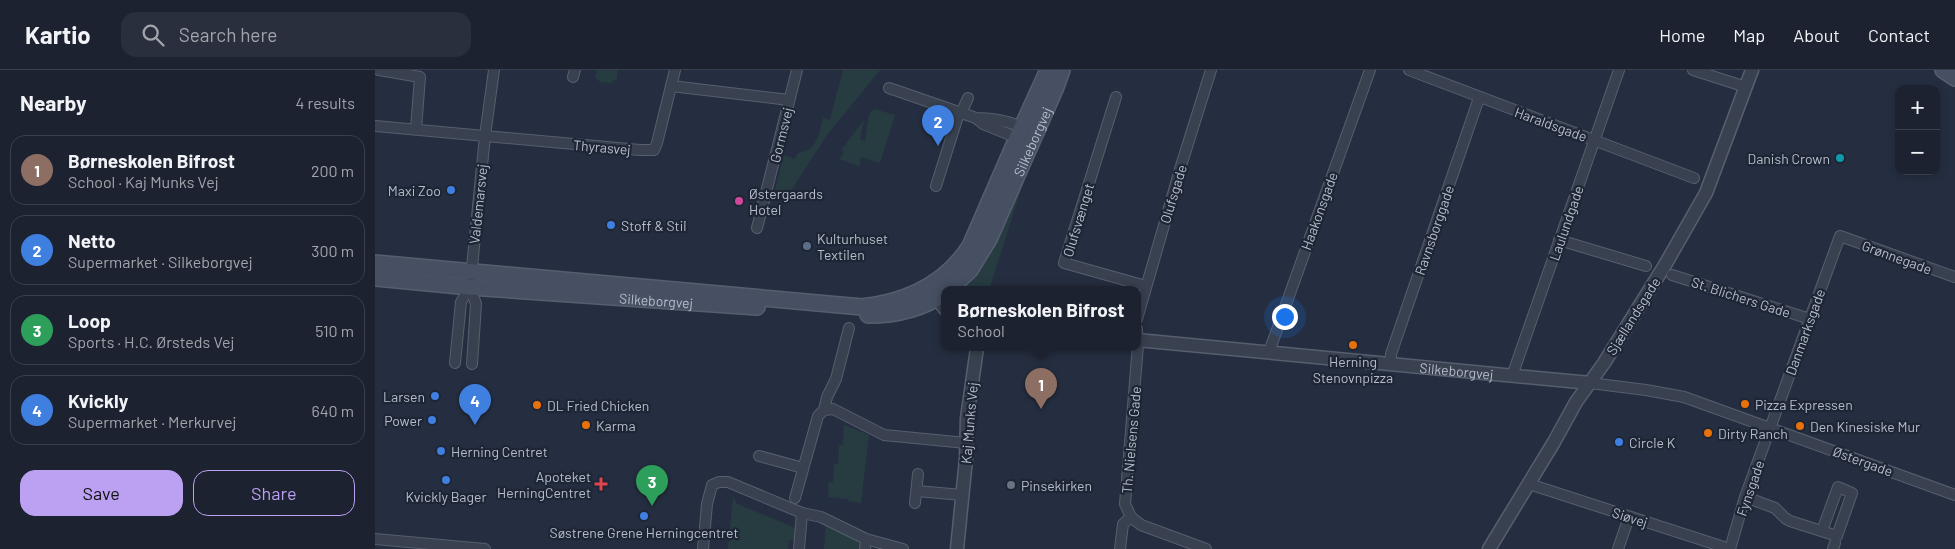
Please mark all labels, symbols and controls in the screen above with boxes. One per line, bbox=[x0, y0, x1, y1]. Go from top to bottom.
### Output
search box bbox=[121, 12, 471, 57]
text: Kartio bbox=[25, 20, 91, 49]
icon: search bbox=[139, 21, 167, 49]
text: Search here bbox=[179, 23, 277, 46]
text: Home bbox=[1659, 24, 1705, 46]
text: Map bbox=[1733, 24, 1765, 46]
text: About bbox=[1793, 24, 1840, 46]
text: Contact bbox=[1868, 24, 1930, 46]
map controls bbox=[1895, 85, 1940, 175]
button: + bbox=[1895, 85, 1940, 130]
text: Nearby bbox=[20, 90, 86, 115]
text: 4 results bbox=[295, 93, 355, 112]
street label: Haraldsgade bbox=[1512, 103, 1590, 145]
street label: Silkeborgvej bbox=[1009, 104, 1055, 179]
pin: 2 bbox=[922, 105, 954, 146]
street label: Gormsvej bbox=[766, 106, 796, 164]
button: − bbox=[1895, 130, 1940, 175]
street label: Thyrasvej bbox=[573, 136, 631, 158]
text: Børneskolen Bifrost bbox=[68, 149, 235, 172]
place label: Danish Crown bbox=[1748, 150, 1830, 167]
marker: Danish Crown bbox=[1834, 152, 1846, 164]
text: 1 bbox=[34, 161, 40, 180]
text: 200 m bbox=[311, 161, 354, 180]
street label: Valdemarsvej bbox=[465, 163, 491, 245]
street label: Olufsgade bbox=[1156, 163, 1190, 225]
street label: Haakonsgade bbox=[1297, 170, 1341, 252]
text: School · Kaj Munks Vej bbox=[68, 172, 219, 191]
street label: Olufsvænget bbox=[1059, 181, 1097, 259]
place label: Maxi Zoo bbox=[388, 182, 441, 199]
street label: Ravnsborggade bbox=[1411, 183, 1457, 277]
street label: Laulundgade bbox=[1545, 183, 1587, 263]
marker: Maxi Zoo bbox=[445, 184, 457, 196]
place label: Østergaards Hotel bbox=[749, 185, 823, 218]
marker: Østergaards Hotel bbox=[733, 195, 745, 207]
place label: Stoff & Stil bbox=[621, 217, 686, 234]
marker: Stoff & Stil bbox=[605, 219, 617, 231]
text: Netto bbox=[68, 229, 116, 252]
place label: Kulturhuset Textilen bbox=[817, 230, 888, 263]
street label: Grønnegade bbox=[1860, 236, 1934, 278]
marker: Kulturhuset Textilen bbox=[801, 240, 813, 252]
text: 2 bbox=[33, 241, 41, 260]
text: 300 m bbox=[311, 241, 354, 260]
text: Supermarket · Silkeborgvej bbox=[68, 252, 253, 271]
street label: St. Blichers Gade bbox=[1689, 273, 1793, 321]
street label: Sjællandsgade bbox=[1602, 274, 1664, 358]
popup bbox=[941, 286, 1141, 351]
street label: Danmarksgade bbox=[1782, 287, 1828, 377]
street label: Silkeborgvej bbox=[619, 289, 694, 311]
text: Børneskolen Bifrost bbox=[957, 298, 1125, 321]
your location bbox=[1272, 304, 1298, 330]
text: Loop bbox=[68, 309, 111, 332]
text: 3 bbox=[33, 321, 41, 340]
text: 510 m bbox=[315, 321, 354, 340]
text: School bbox=[957, 321, 1005, 340]
text: Sports · H.C. Ørsteds Vej bbox=[68, 332, 235, 351]
marker: Herning Stenovnpizza bbox=[1347, 339, 1359, 351]
place label: Herning Stenovnpizza bbox=[1313, 353, 1393, 386]
street label: Silkeborgvej bbox=[1419, 358, 1494, 382]
pin: 1 bbox=[1025, 368, 1057, 409]
street label: Kaj Munks Vej bbox=[957, 381, 981, 465]
pin: 4 bbox=[459, 384, 491, 425]
street label: Th. Nielsens Gade bbox=[1118, 386, 1144, 494]
place label: Larsen bbox=[383, 388, 425, 405]
text: Kvickly bbox=[68, 389, 128, 412]
marker: Larsen bbox=[429, 390, 441, 402]
place label: Pizza Expressen bbox=[1755, 396, 1853, 413]
place label: DL Fried Chicken bbox=[547, 397, 649, 414]
marker: Pizza Expressen bbox=[1739, 398, 1751, 410]
marker: DL Fried Chicken bbox=[531, 399, 543, 411]
text: 4 bbox=[32, 401, 42, 420]
text: 640 m bbox=[311, 401, 354, 420]
text: Supermarket · Merkurvej bbox=[68, 412, 236, 431]
place label: Power bbox=[384, 412, 422, 429]
marker: Power bbox=[426, 414, 438, 426]
place label: Karma bbox=[596, 417, 636, 434]
place label: Den Kinesiske Mur bbox=[1810, 418, 1920, 435]
marker: Karma bbox=[580, 419, 592, 431]
marker: Den Kinesiske Mur bbox=[1794, 420, 1806, 432]
place label: Dirty Ranch bbox=[1718, 425, 1788, 442]
marker: Dirty Ranch bbox=[1702, 427, 1714, 439]
place label: Circle K bbox=[1629, 434, 1676, 451]
marker: Circle K bbox=[1613, 436, 1625, 448]
street label: Østergade bbox=[1831, 442, 1895, 480]
place label: Herning Centret bbox=[451, 443, 548, 460]
marker: Herning Centret bbox=[435, 445, 447, 457]
street label: Fynsgade bbox=[1733, 458, 1767, 518]
pin: 3 bbox=[636, 465, 668, 506]
place label: Apoteket HerningCentret bbox=[497, 468, 591, 501]
button: Save bbox=[20, 470, 183, 516]
button: Share bbox=[193, 470, 355, 516]
marker: Kvickly Bager bbox=[440, 474, 452, 486]
place label: Pinsekirken bbox=[1021, 477, 1092, 494]
marker: Apoteket HerningCentret bbox=[595, 478, 607, 490]
marker: Pinsekirken bbox=[1005, 479, 1017, 491]
place label: Kvickly Bager bbox=[405, 488, 487, 505]
street label: Siøvej bbox=[1610, 503, 1650, 531]
marker: Søstrene Grene Herningcentret bbox=[638, 510, 650, 522]
place label: Søstrene Grene Herningcentret bbox=[549, 524, 739, 541]

